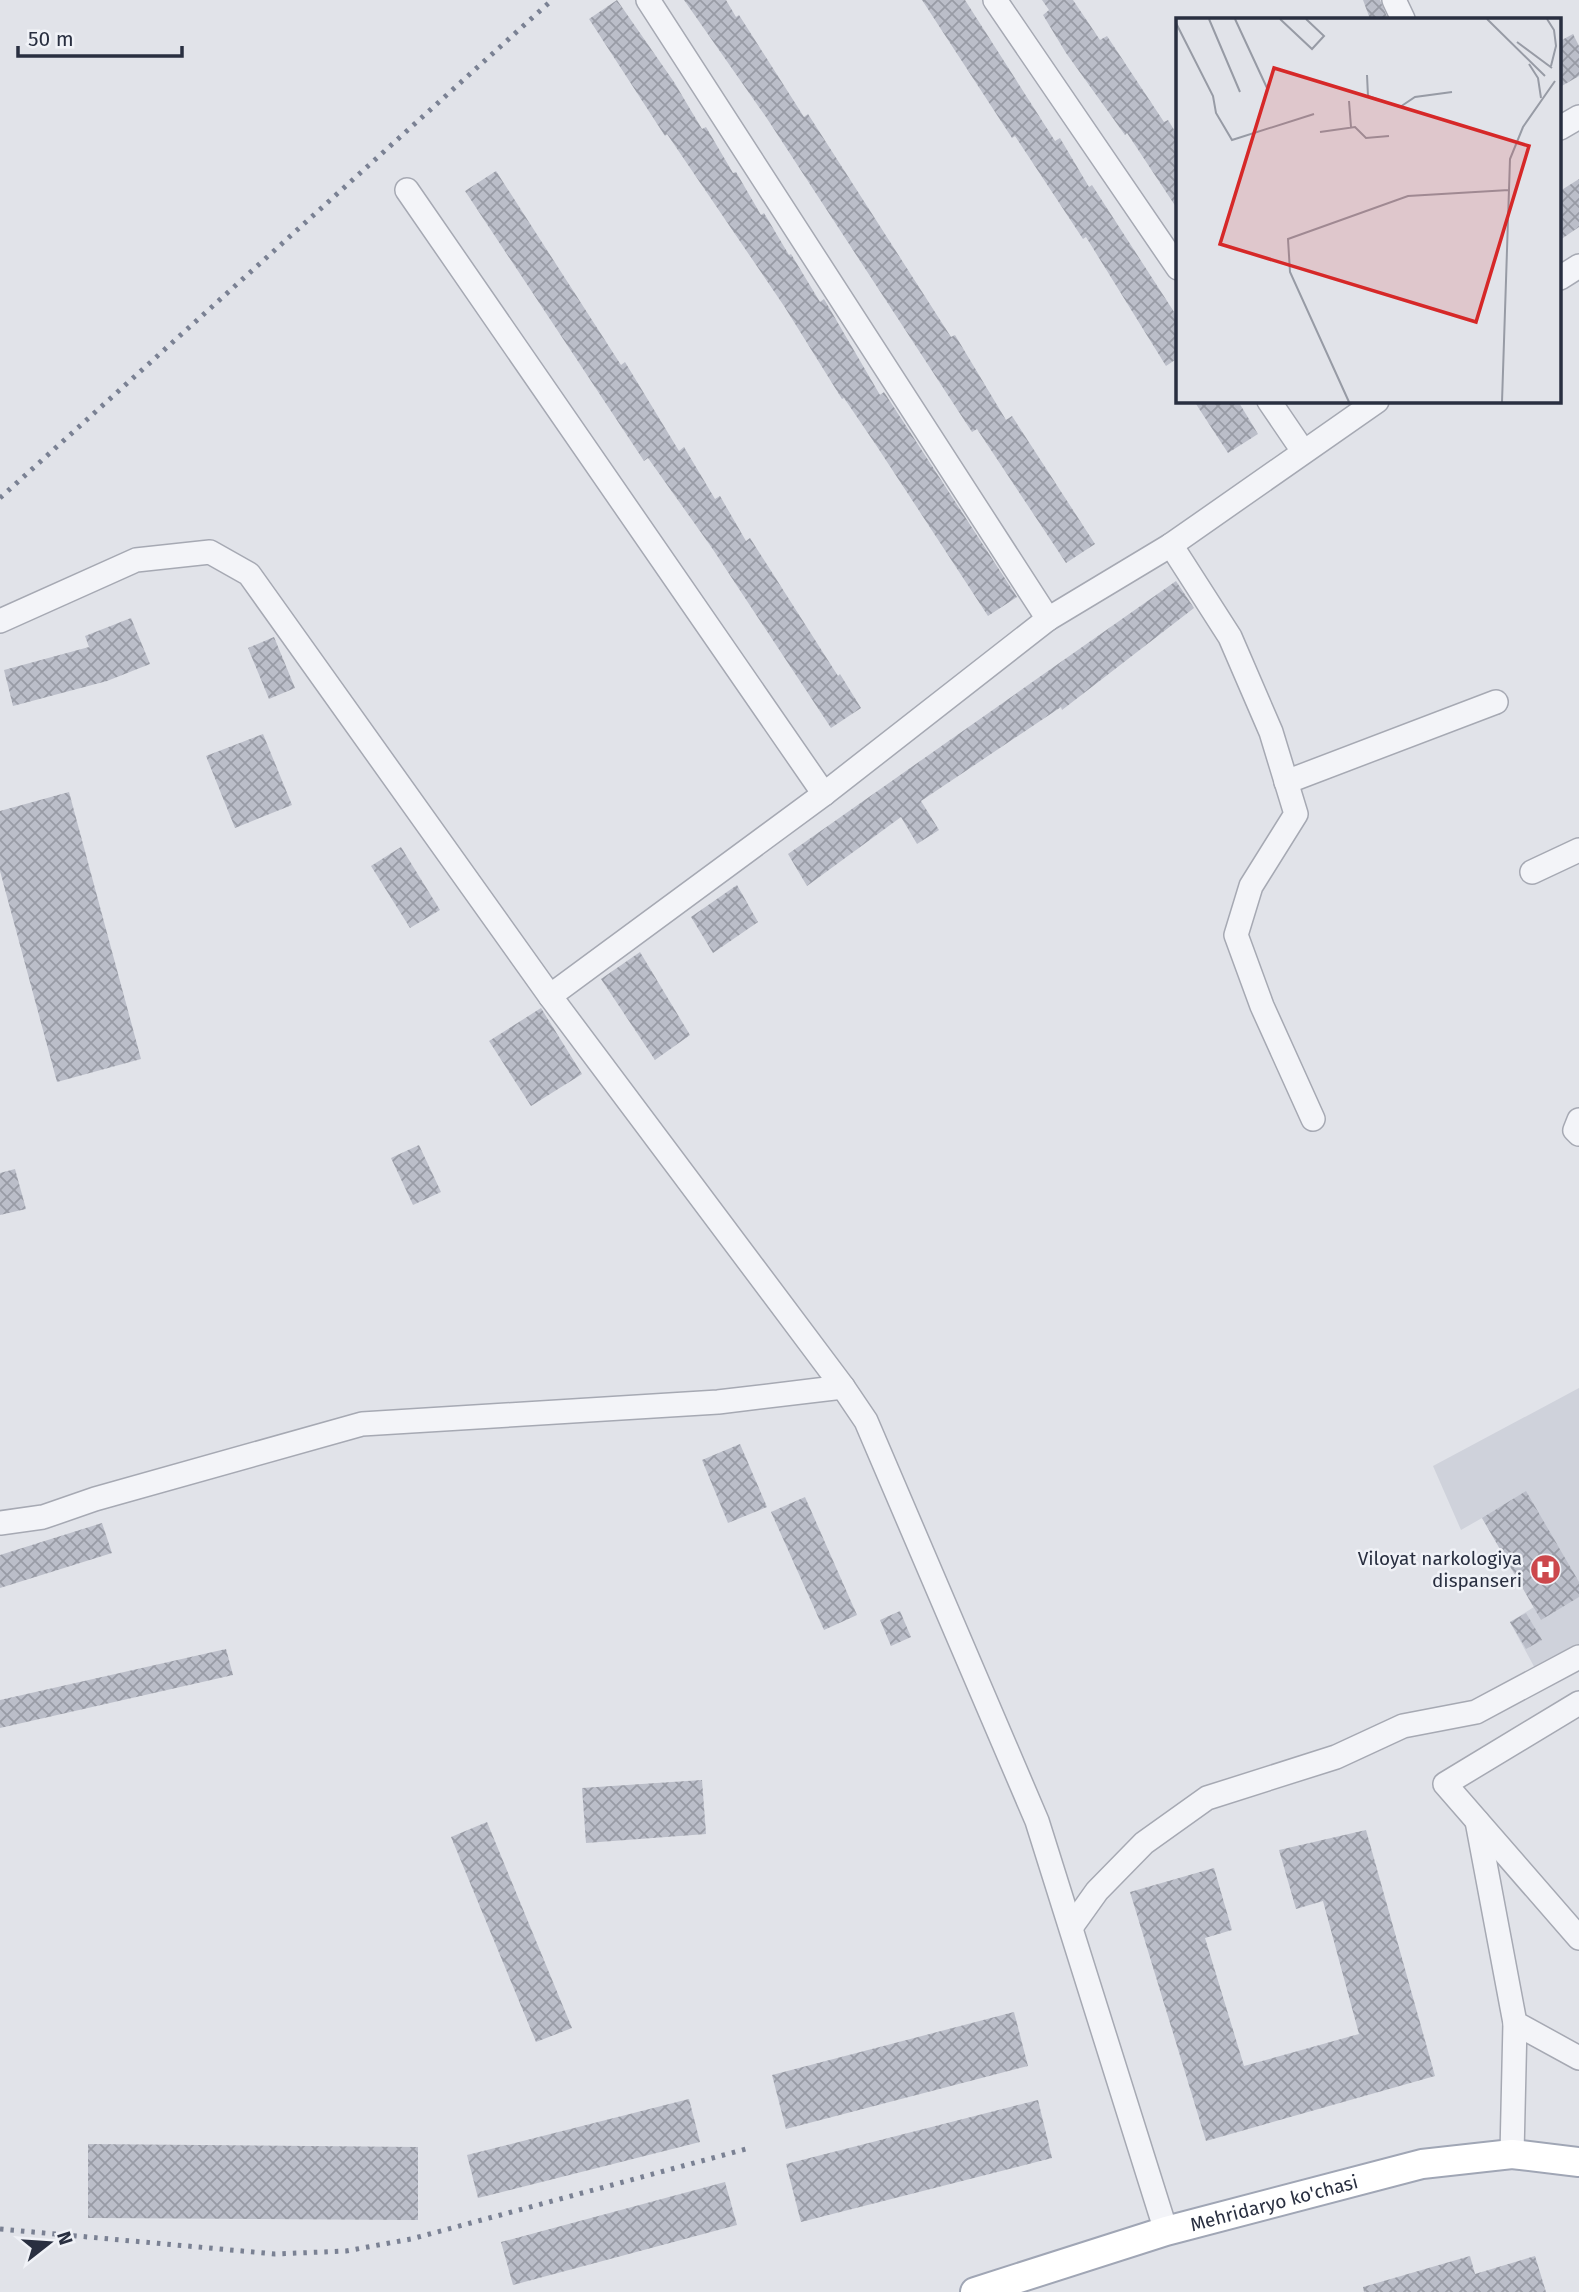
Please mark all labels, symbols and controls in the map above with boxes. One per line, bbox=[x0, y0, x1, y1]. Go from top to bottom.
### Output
scale bar bbox=[18, 14, 182, 58]
inset map bbox=[1176, 18, 1562, 402]
text: 50 m bbox=[28, 26, 74, 52]
place label: Viloyat narkologiya dispanseri bbox=[1358, 1547, 1522, 1592]
hospital icon: Viloyat narkologiya dispanseri bbox=[1528, 1552, 1562, 1586]
street label: Мehridaryo ko'chasi bbox=[1187, 2170, 1360, 2236]
north arrow bbox=[14, 2208, 84, 2278]
text: N bbox=[52, 2229, 78, 2248]

